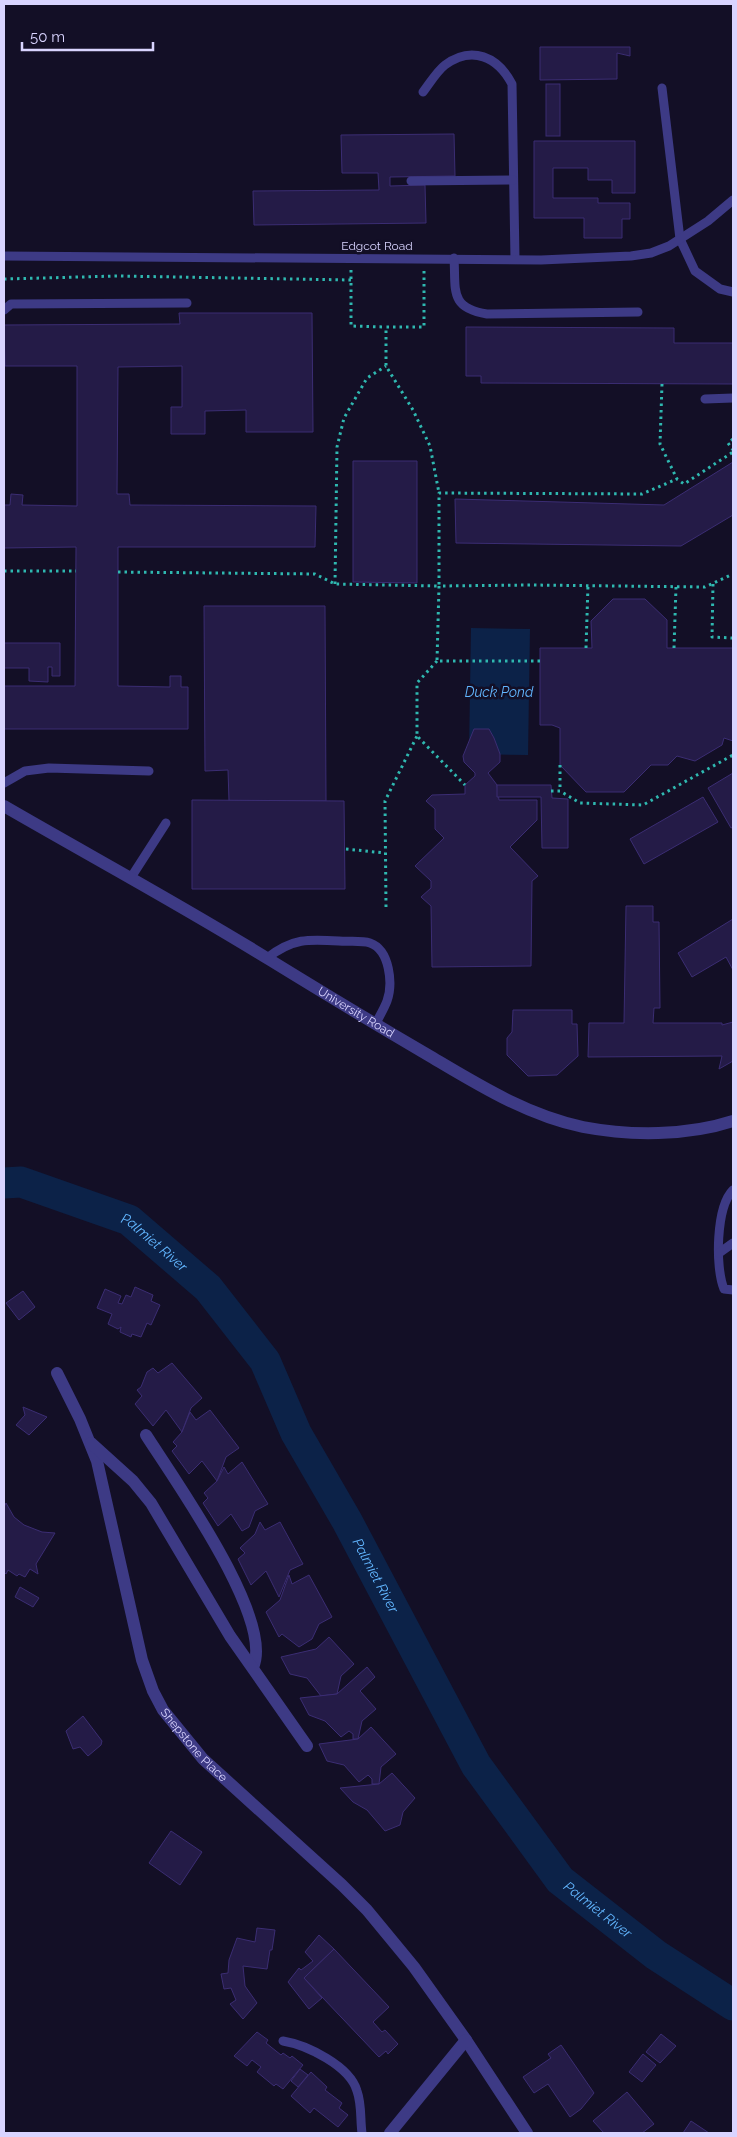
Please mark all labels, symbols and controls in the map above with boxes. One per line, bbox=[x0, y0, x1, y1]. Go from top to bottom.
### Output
scale bar bbox=[22, 20, 154, 52]
text: 50 m bbox=[30, 28, 65, 46]
street label: Edgcot Road bbox=[341, 239, 413, 253]
water label: Duck Pond bbox=[465, 684, 534, 700]
street label: University Road bbox=[315, 984, 397, 1041]
water label: Palmiet River bbox=[119, 1210, 192, 1275]
water label: Palmiet River bbox=[350, 1535, 403, 1616]
street label: Shepstone Place bbox=[158, 1706, 230, 1785]
water label: Palmiet River bbox=[561, 1878, 636, 1942]

